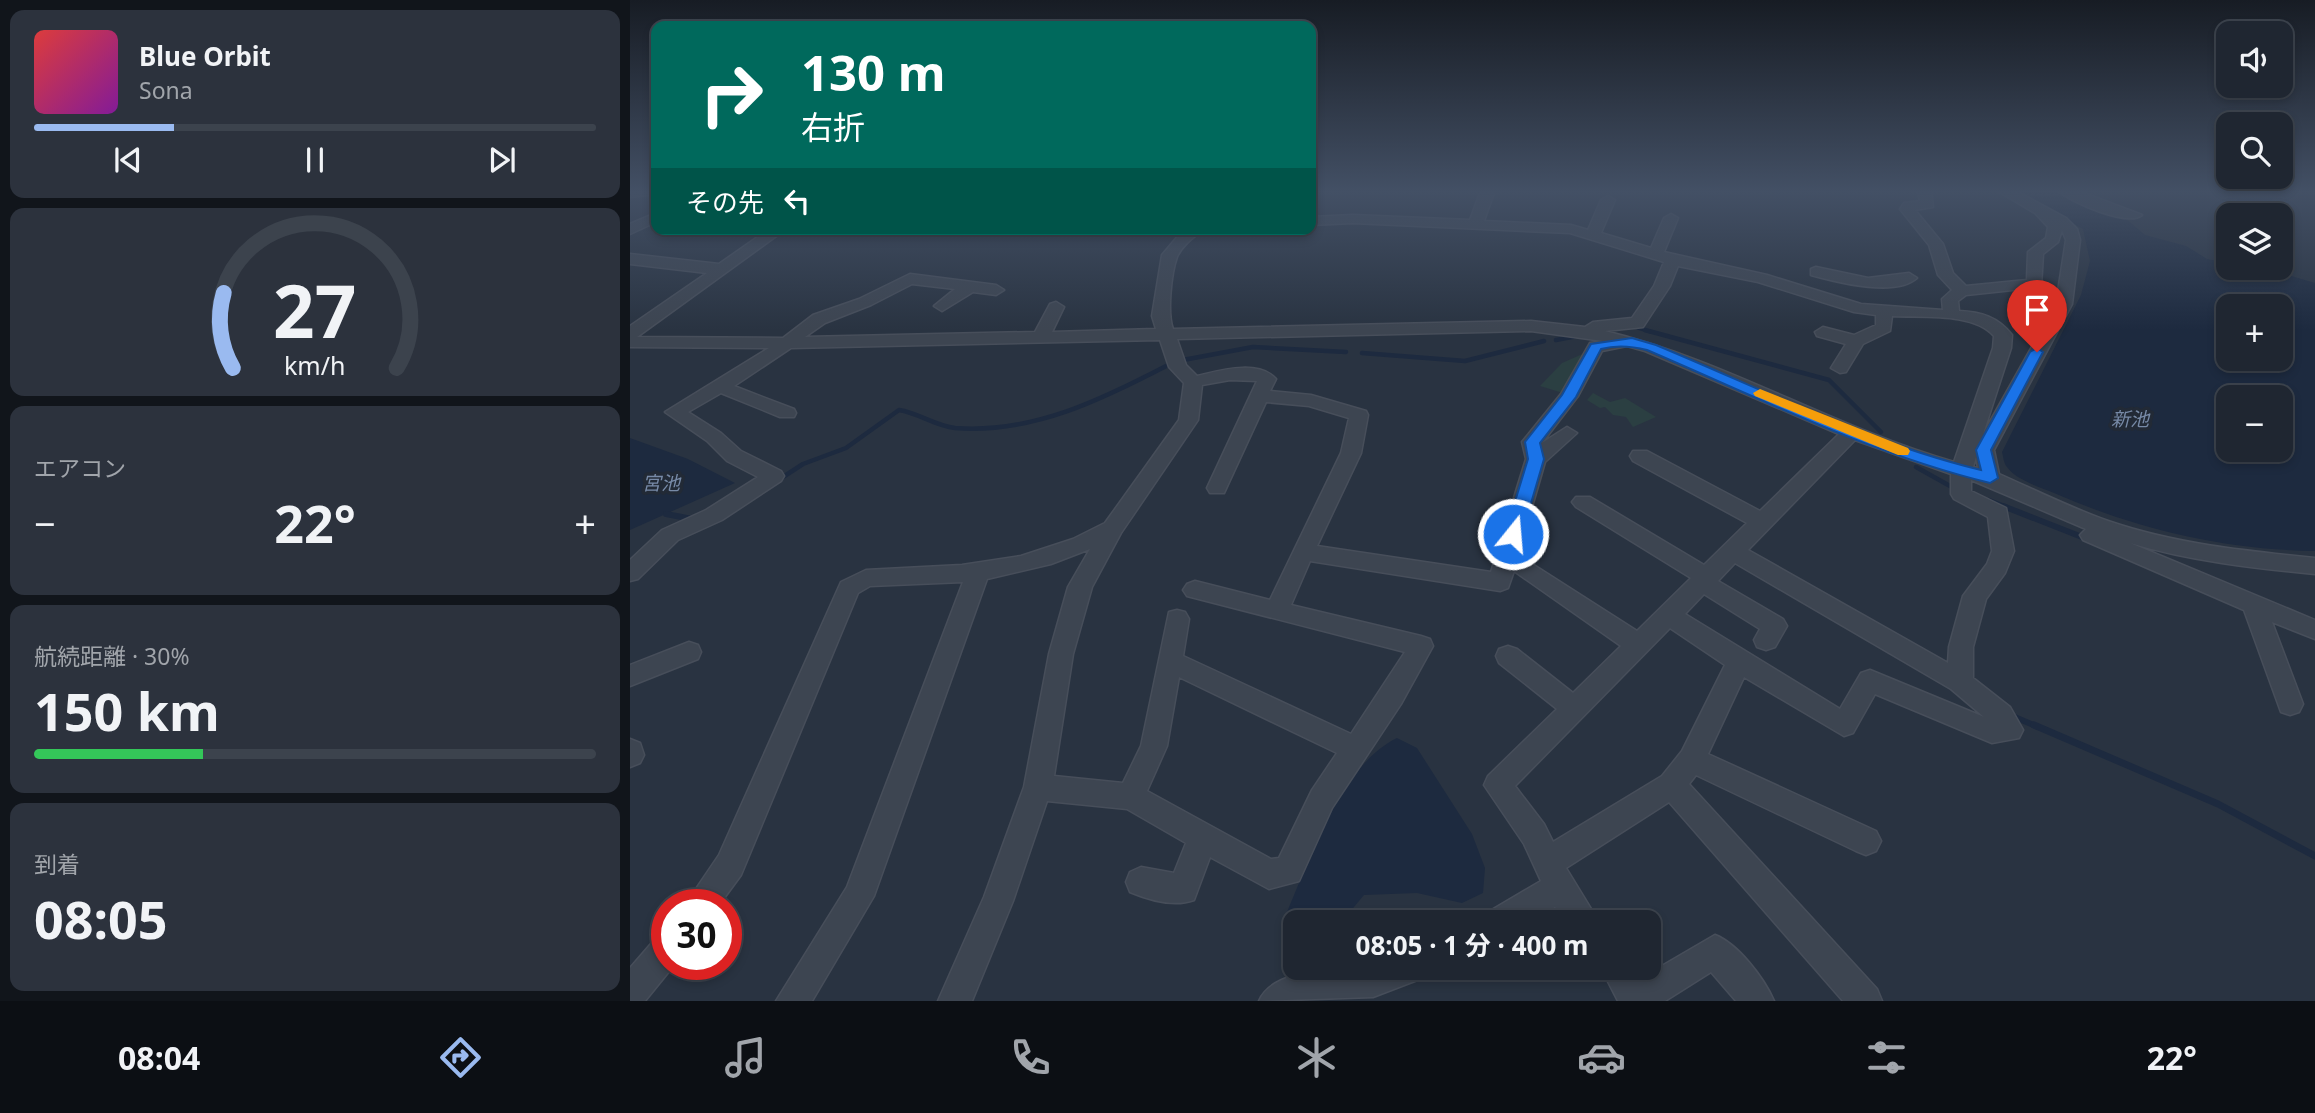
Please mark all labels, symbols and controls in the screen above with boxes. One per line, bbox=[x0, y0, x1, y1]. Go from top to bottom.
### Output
map controls bbox=[2216, 21, 2293, 462]
button: sound bbox=[2216, 21, 2293, 98]
text: Blue Orbit bbox=[139, 38, 271, 74]
text: 130 m bbox=[801, 39, 946, 105]
icon: right bbox=[686, 49, 777, 140]
text: Sona bbox=[139, 74, 193, 106]
text: 右折 bbox=[801, 105, 865, 148]
button: search bbox=[2216, 112, 2293, 189]
icon: previous bbox=[109, 141, 147, 179]
icon: pause bbox=[296, 141, 334, 179]
icon: next bbox=[483, 141, 521, 179]
icon: left bbox=[778, 182, 816, 220]
text: その先 bbox=[686, 184, 764, 220]
button: layers bbox=[2216, 203, 2293, 280]
text: 27 bbox=[273, 261, 357, 360]
pin bbox=[2007, 280, 2067, 352]
icon: arrive bbox=[2018, 291, 2056, 329]
button: + bbox=[2216, 294, 2293, 371]
text: km/h bbox=[284, 348, 346, 382]
button: − bbox=[2216, 385, 2293, 462]
water label: 新池 bbox=[2111, 406, 2151, 432]
text: エアコン bbox=[34, 452, 126, 484]
water label: 宮池 bbox=[642, 470, 682, 496]
text: 22° bbox=[274, 487, 356, 558]
text: − bbox=[34, 497, 56, 549]
text: + bbox=[574, 497, 596, 549]
position arrow bbox=[1476, 497, 1550, 571]
text: 航続距離 · 30% bbox=[34, 640, 190, 672]
text: 150 km bbox=[34, 675, 220, 746]
text: 到着 bbox=[34, 848, 80, 880]
text: 08:05 bbox=[34, 883, 168, 954]
speed limit sign: 30 bbox=[651, 889, 742, 980]
text: 08:05 · 1 分 · 400 m bbox=[1356, 927, 1588, 963]
icon: directions bbox=[436, 1033, 485, 1082]
icon: music bbox=[721, 1033, 770, 1082]
icon: phone bbox=[1006, 1033, 1055, 1082]
icon: climate bbox=[1292, 1033, 1341, 1082]
icon: car bbox=[1577, 1033, 1626, 1082]
icon: filters bbox=[1862, 1033, 1911, 1082]
text: 08:04 bbox=[118, 1036, 200, 1079]
text: 22° bbox=[2147, 1036, 2197, 1079]

